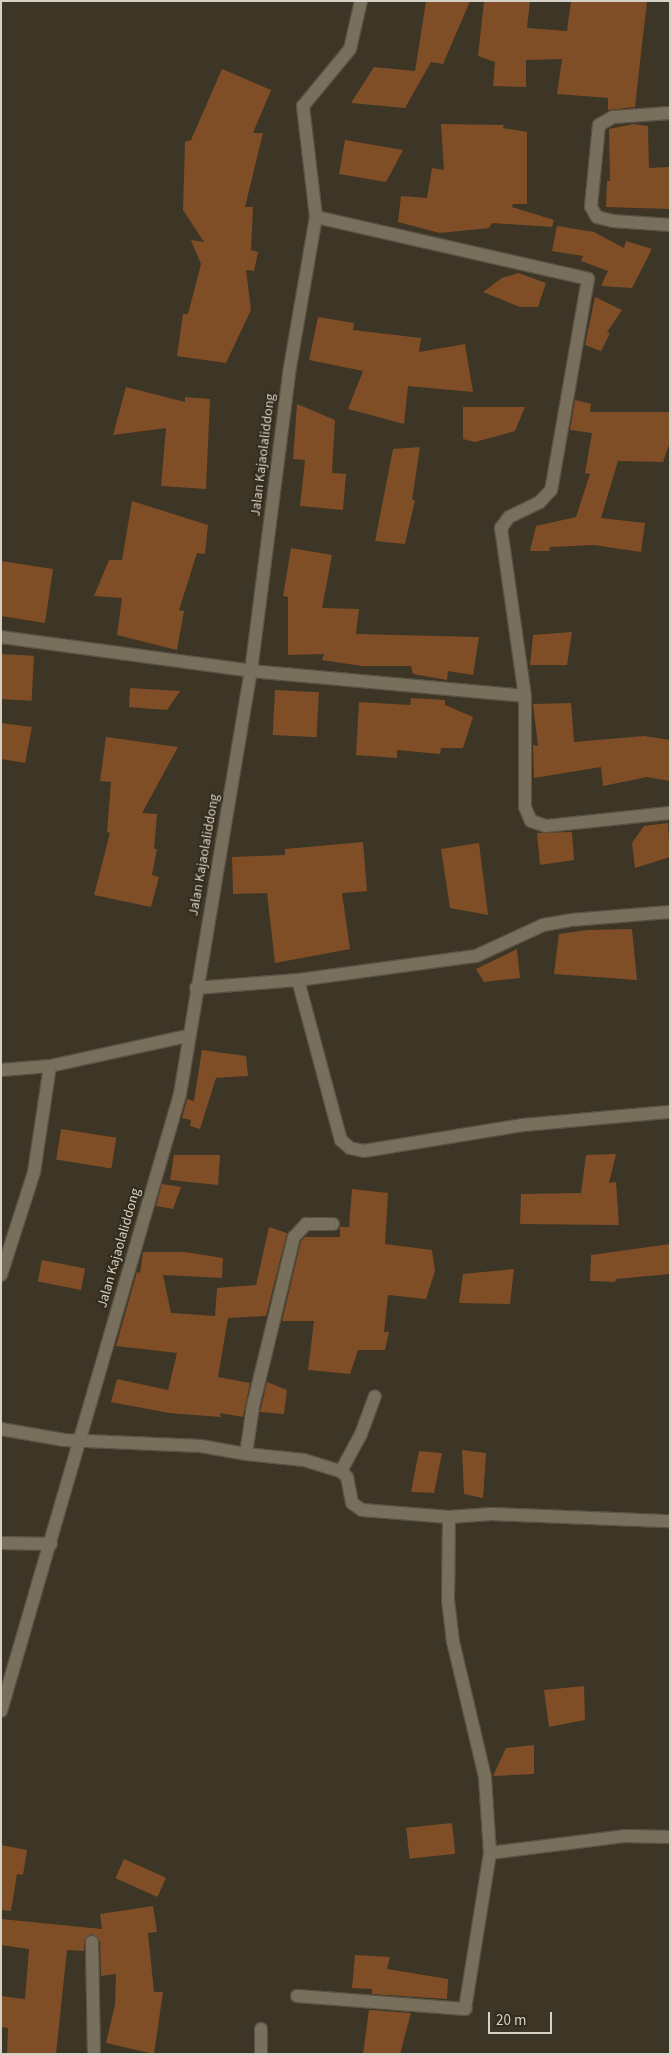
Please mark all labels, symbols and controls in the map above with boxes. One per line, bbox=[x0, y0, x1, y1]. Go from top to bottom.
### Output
street label: Jalan Kajaolaliddong bbox=[247, 393, 279, 517]
street label: Jalan Kajaolaliddong bbox=[185, 793, 223, 917]
street label: Jalan Kajaolaliddong bbox=[94, 1186, 144, 1310]
scale bar bbox=[491, 2002, 555, 2034]
text: 20 m bbox=[496, 2010, 526, 2031]

